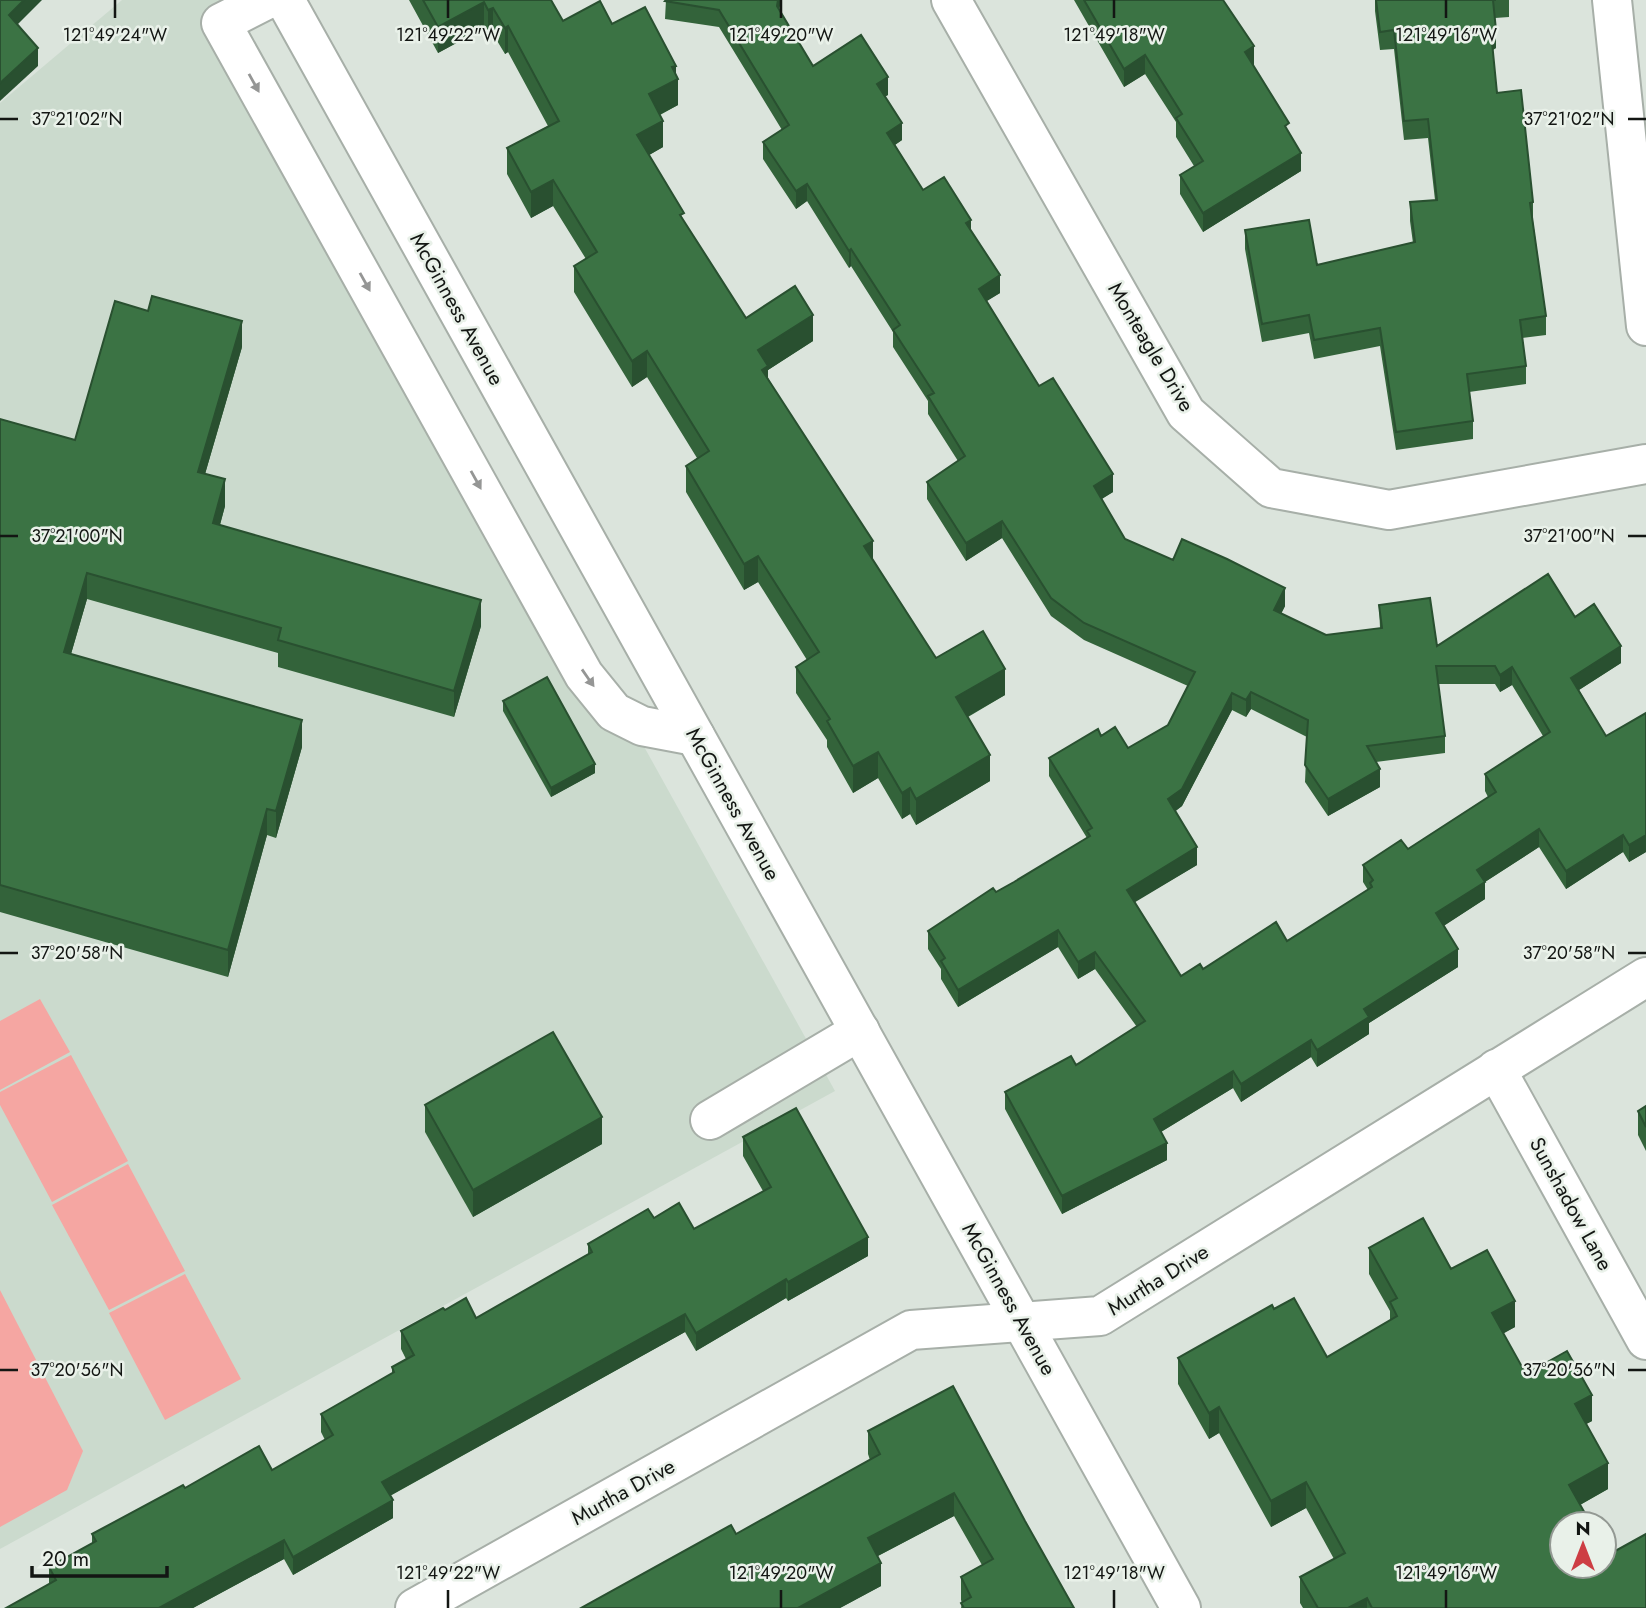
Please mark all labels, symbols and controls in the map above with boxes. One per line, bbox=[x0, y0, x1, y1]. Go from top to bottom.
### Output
text: 121°49'24"W bbox=[63, 22, 167, 48]
text: 121°49'22"W bbox=[396, 22, 500, 48]
text: 121°49'20"W bbox=[729, 22, 834, 48]
text: 121°49'18"W bbox=[1063, 22, 1165, 48]
text: 121°49'16"W bbox=[1395, 22, 1497, 48]
one-way arrow bbox=[248, 73, 260, 93]
text: 37°21'02"N bbox=[32, 106, 122, 132]
text: 37°21'02"N bbox=[1524, 106, 1614, 132]
street label: McGinness Avenue bbox=[403, 227, 511, 391]
one-way arrow bbox=[359, 272, 371, 291]
street label: Monteagle Drive bbox=[1101, 277, 1202, 417]
one-way arrow bbox=[470, 471, 482, 490]
text: 37°21'00"N bbox=[31, 523, 123, 549]
text: 37°21'00"N bbox=[1523, 523, 1615, 549]
one-way arrow bbox=[581, 669, 595, 687]
street label: McGinness Avenue bbox=[679, 722, 787, 886]
text: 37°20'58"N bbox=[31, 940, 123, 966]
text: 37°20'58"N bbox=[1523, 940, 1615, 966]
street label: Sunshadow Lane bbox=[1522, 1132, 1620, 1276]
street label: McGinness Avenue bbox=[955, 1217, 1063, 1381]
street label: Murtha Drive bbox=[1102, 1237, 1215, 1323]
text: 37°20'56"N bbox=[30, 1357, 124, 1383]
text: 37°20'56"N bbox=[1522, 1357, 1616, 1383]
street label: Murtha Drive bbox=[566, 1451, 680, 1533]
north arrow bbox=[1548, 1510, 1618, 1580]
text: N bbox=[1575, 1515, 1591, 1542]
scale bar bbox=[32, 1534, 166, 1578]
text: 20 m bbox=[42, 1544, 89, 1574]
text: 121°49'22"W bbox=[396, 1560, 500, 1586]
text: 121°49'20"W bbox=[729, 1560, 834, 1586]
text: 121°49'18"W bbox=[1063, 1560, 1165, 1586]
text: 121°49'16"W bbox=[1395, 1560, 1497, 1586]

